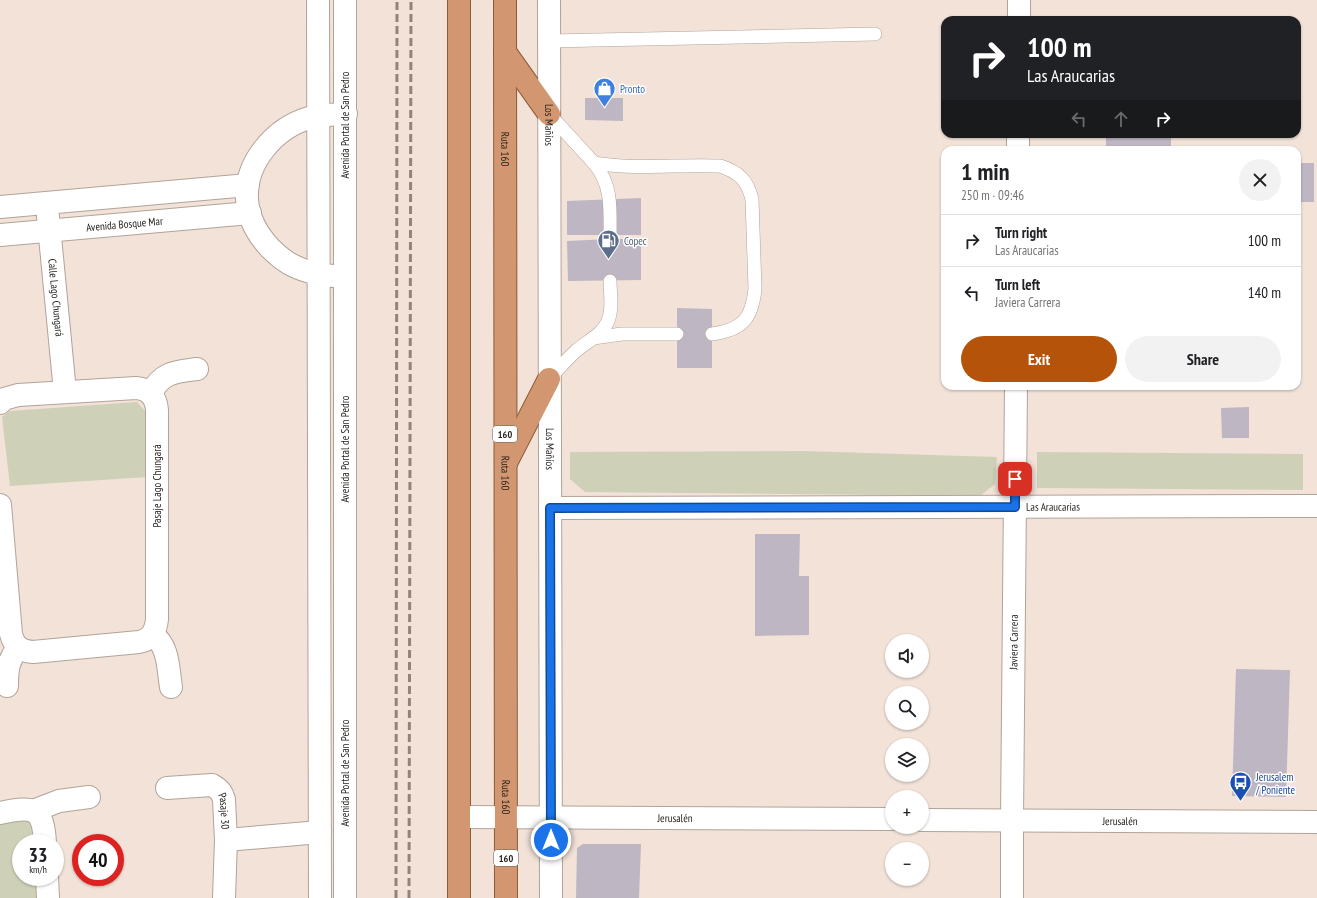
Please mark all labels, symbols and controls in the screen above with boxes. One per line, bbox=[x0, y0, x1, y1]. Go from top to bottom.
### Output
text: 100 m bbox=[1027, 28, 1091, 65]
icon: right bbox=[961, 32, 1013, 84]
text: Las Araucarias bbox=[1027, 64, 1115, 87]
street label: Avenida Portal de San Pedro bbox=[338, 71, 352, 179]
shop icon: Pronto bbox=[591, 76, 617, 109]
place label: Pronto bbox=[620, 82, 645, 96]
street label: Los Mañíos bbox=[542, 104, 556, 146]
icon: left bbox=[1068, 108, 1090, 130]
icon: ahead bbox=[1110, 108, 1132, 130]
icon: right bbox=[1152, 108, 1174, 130]
street label: Ruta 160 bbox=[498, 132, 512, 166]
text: 1 min bbox=[961, 156, 1009, 187]
button: close bbox=[1239, 159, 1281, 201]
text: 250 m · 09:46 bbox=[961, 187, 1024, 204]
street label: Avenida Bosque Mar bbox=[86, 214, 163, 234]
text: Turn right bbox=[995, 223, 1047, 242]
fuel station icon: Copec bbox=[595, 228, 621, 261]
icon: right bbox=[961, 230, 983, 252]
text: 100 m bbox=[1248, 231, 1281, 250]
place label: Copec bbox=[624, 234, 647, 248]
text: Las Araucarias bbox=[995, 242, 1059, 259]
street label: Calle Lago Chungará bbox=[45, 258, 67, 337]
text: Turn left bbox=[995, 275, 1040, 294]
icon: left bbox=[961, 282, 983, 304]
text: 140 m bbox=[1248, 283, 1281, 302]
text: Javiera Carrera bbox=[995, 294, 1060, 311]
button: Exit bbox=[961, 336, 1117, 382]
button: Share bbox=[1125, 336, 1281, 382]
street label: Avenida Portal de San Pedro bbox=[338, 395, 352, 503]
road number: 160 bbox=[493, 426, 517, 442]
street label: Los Mañíos bbox=[543, 428, 557, 470]
street label: Pasaje Lago Chungará bbox=[150, 444, 164, 528]
street label: Ruta 160 bbox=[499, 456, 513, 490]
pin bbox=[998, 462, 1032, 496]
icon: arrive bbox=[1004, 468, 1026, 490]
street label: Las Araucarias bbox=[1026, 500, 1080, 514]
street label: Javiera Carrera bbox=[1006, 614, 1021, 671]
map controls bbox=[885, 634, 929, 886]
button: sound bbox=[885, 634, 929, 678]
button: search bbox=[885, 686, 929, 730]
street label: Avenida Portal de San Pedro bbox=[338, 719, 352, 827]
button: layers bbox=[885, 738, 929, 782]
bus stop icon: Jerusalem / Poniente bbox=[1227, 770, 1253, 803]
place label: Jerusalem / Poniente bbox=[1255, 770, 1295, 797]
street label: Ruta 160 bbox=[499, 780, 513, 814]
street label: Pasaje 30 bbox=[215, 790, 232, 830]
button: + bbox=[885, 790, 929, 834]
street label: Jerusalén bbox=[656, 811, 693, 825]
street label: Jerusalén bbox=[1101, 814, 1138, 828]
position arrow bbox=[530, 819, 572, 861]
speed limit sign: 40 bbox=[72, 834, 124, 886]
text: 33 bbox=[28, 842, 48, 868]
button: − bbox=[885, 842, 929, 886]
road number: 160 bbox=[494, 850, 518, 866]
text: km/h bbox=[29, 863, 47, 876]

